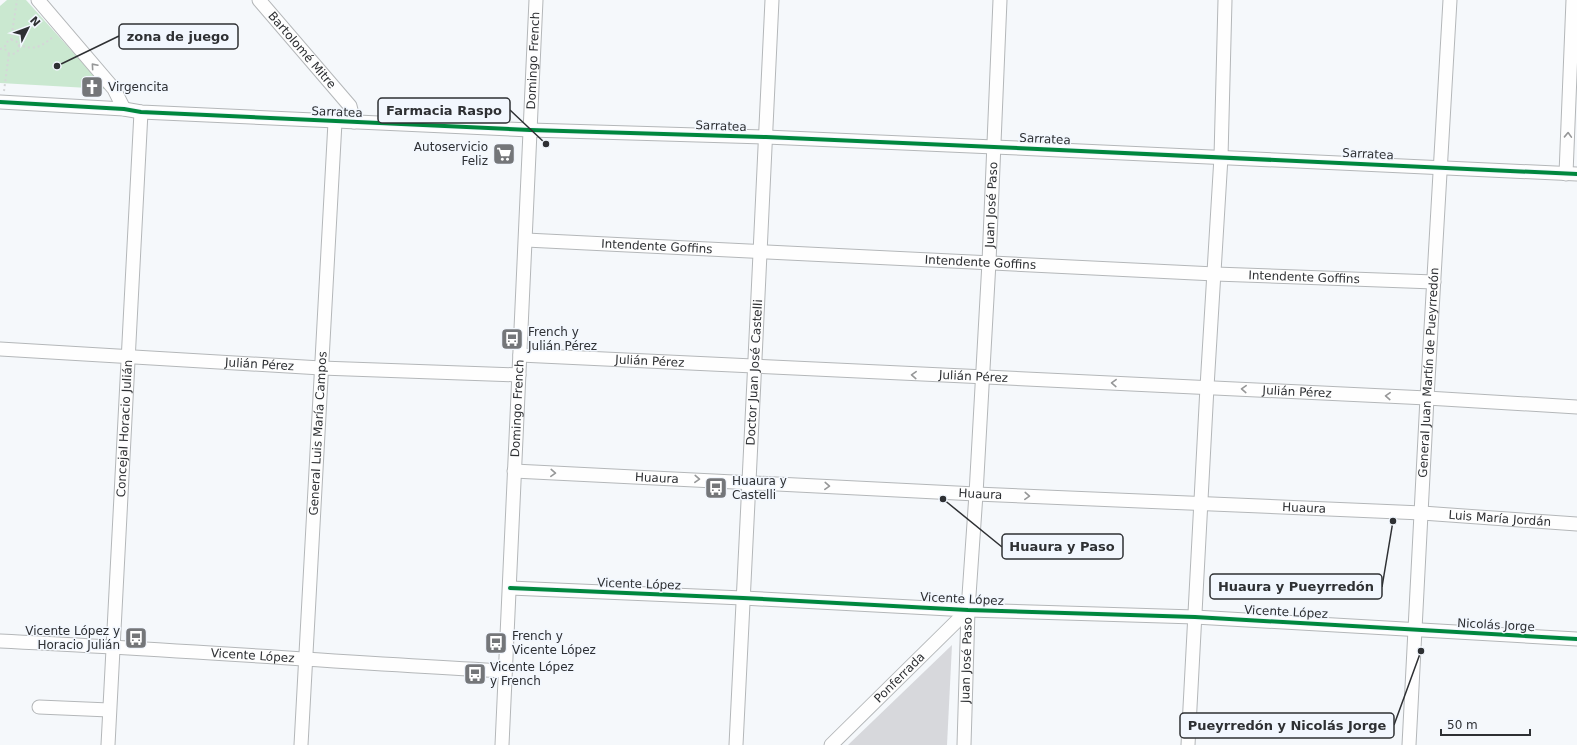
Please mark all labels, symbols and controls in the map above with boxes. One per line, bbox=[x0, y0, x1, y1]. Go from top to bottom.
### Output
north arrow bbox=[8, 8, 48, 48]
street label: Bartolomé Mitre bbox=[265, 9, 339, 91]
street label: Domingo French bbox=[524, 11, 542, 110]
text: N bbox=[27, 14, 43, 29]
callout: zona de juego bbox=[119, 24, 238, 49]
text: zona de juego bbox=[127, 29, 229, 44]
one-way arrow bbox=[92, 63, 99, 70]
church icon: Virgencita bbox=[79, 74, 105, 100]
place label: Virgencita bbox=[108, 80, 169, 94]
callout: Farmacia Raspo bbox=[378, 98, 510, 123]
text: Farmacia Raspo bbox=[386, 103, 502, 118]
street label: Sarratea bbox=[311, 104, 363, 120]
street label: Sarratea bbox=[695, 118, 747, 134]
street label: Sarratea bbox=[1019, 131, 1071, 147]
one-way arrow bbox=[1563, 132, 1572, 138]
place label: Autoservicio Feliz bbox=[414, 140, 488, 168]
supermarket icon: Autoservicio Feliz bbox=[491, 141, 517, 167]
street label: Sarratea bbox=[1342, 146, 1394, 162]
street label: Juan José Paso bbox=[983, 161, 1000, 249]
street label: Intendente Goffins bbox=[601, 237, 713, 256]
street label: Intendente Goffins bbox=[924, 253, 1037, 272]
street label: General Juan Martín de Pueyrredón bbox=[1416, 267, 1442, 478]
street label: Intendente Goffins bbox=[1248, 268, 1360, 286]
street label: Doctor Juan José Castelli bbox=[744, 299, 765, 446]
place label: French y Julián Pérez bbox=[527, 325, 597, 353]
bus stop icon: French y Julián Pérez bbox=[499, 326, 525, 352]
street label: General Luis María Campos bbox=[307, 351, 329, 516]
street label: Julián Pérez bbox=[614, 352, 685, 370]
street label: Julián Pérez bbox=[224, 355, 295, 373]
street label: Concejal Horacio Julián bbox=[114, 359, 135, 498]
street label: Domingo French bbox=[508, 359, 527, 458]
street label: Julián Pérez bbox=[938, 368, 1008, 385]
one-way arrow bbox=[911, 370, 917, 379]
one-way arrow bbox=[1111, 379, 1117, 388]
street label: Julián Pérez bbox=[1261, 383, 1332, 400]
one-way arrow bbox=[1241, 385, 1247, 393]
one-way arrow bbox=[1385, 392, 1391, 400]
one-way arrow bbox=[550, 469, 556, 477]
street label: Huaura bbox=[635, 470, 679, 486]
place label: Huaura y Castelli bbox=[732, 474, 787, 502]
one-way arrow bbox=[694, 475, 700, 484]
bus stop icon: Huaura y Castelli bbox=[703, 475, 729, 501]
one-way arrow bbox=[824, 482, 830, 490]
street label: Huaura bbox=[958, 486, 1003, 502]
one-way arrow bbox=[1024, 492, 1030, 501]
street label: Huaura bbox=[1282, 500, 1326, 516]
street label: Luis María Jordán bbox=[1448, 508, 1552, 529]
callout: Huaura y Paso bbox=[1002, 534, 1123, 559]
text: Huaura y Paso bbox=[1009, 539, 1115, 554]
callout: Huaura y Pueyrredón bbox=[1210, 574, 1382, 599]
street label: Vicente López bbox=[597, 576, 681, 592]
text: Huaura y Pueyrredón bbox=[1218, 579, 1374, 594]
street label: Vicente López bbox=[920, 590, 1004, 608]
street label: Vicente López bbox=[1244, 603, 1328, 621]
street label: Nicolás Jorge bbox=[1457, 616, 1535, 634]
street label: Juan José Paso bbox=[958, 617, 975, 704]
place label: Vicente López y Horacio Julián bbox=[25, 624, 120, 652]
bus stop icon: Vicente López y Horacio Julián bbox=[123, 625, 149, 651]
place label: French y Vicente López bbox=[512, 629, 596, 657]
bus stop icon: French y Vicente López bbox=[483, 630, 509, 656]
street label: Vicente López bbox=[210, 646, 295, 665]
street label: Ponferrada bbox=[871, 650, 928, 706]
place label: Vicente López y French bbox=[490, 660, 574, 688]
bus stop icon: Vicente López y French bbox=[462, 661, 488, 687]
scale bar bbox=[1441, 711, 1530, 737]
callout: Pueyrredón y Nicolás Jorge bbox=[1180, 713, 1394, 738]
text: Pueyrredón y Nicolás Jorge bbox=[1188, 718, 1386, 733]
text: 50 m bbox=[1447, 718, 1478, 732]

